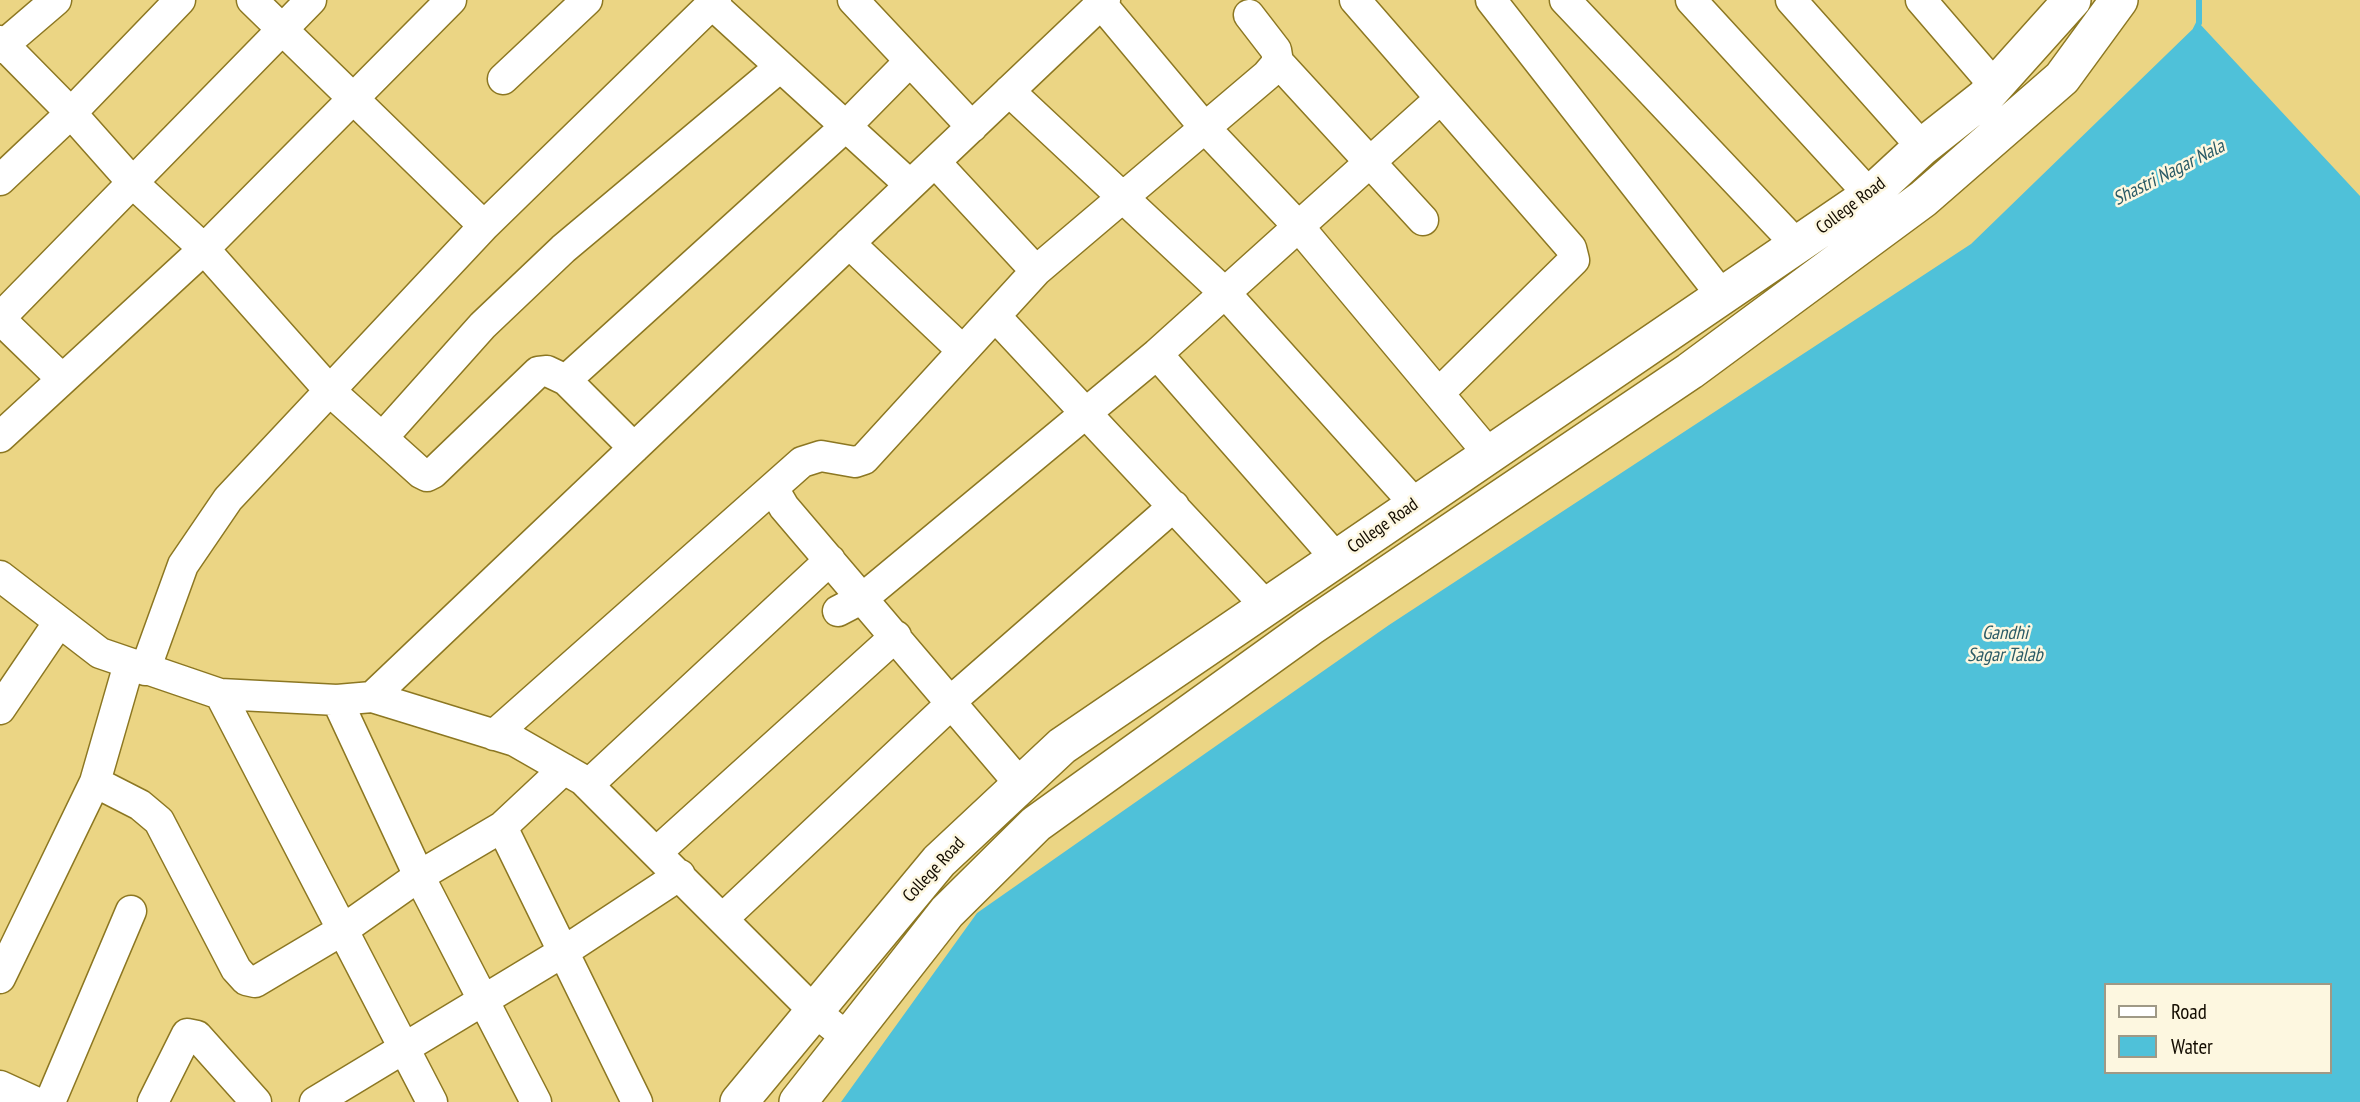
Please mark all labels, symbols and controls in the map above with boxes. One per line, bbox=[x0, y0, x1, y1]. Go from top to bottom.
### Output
water label: Shastri Nagar Nala bbox=[2110, 135, 2228, 211]
street label: College Road bbox=[1812, 173, 1890, 239]
street label: College Road bbox=[1344, 494, 1422, 558]
water label: Gandhi Sagar Talab bbox=[1967, 623, 2043, 667]
street label: College Road bbox=[899, 833, 969, 907]
legend bbox=[2104, 983, 2332, 1074]
text: Road bbox=[2171, 998, 2207, 1025]
text: Water bbox=[2171, 1033, 2213, 1060]

